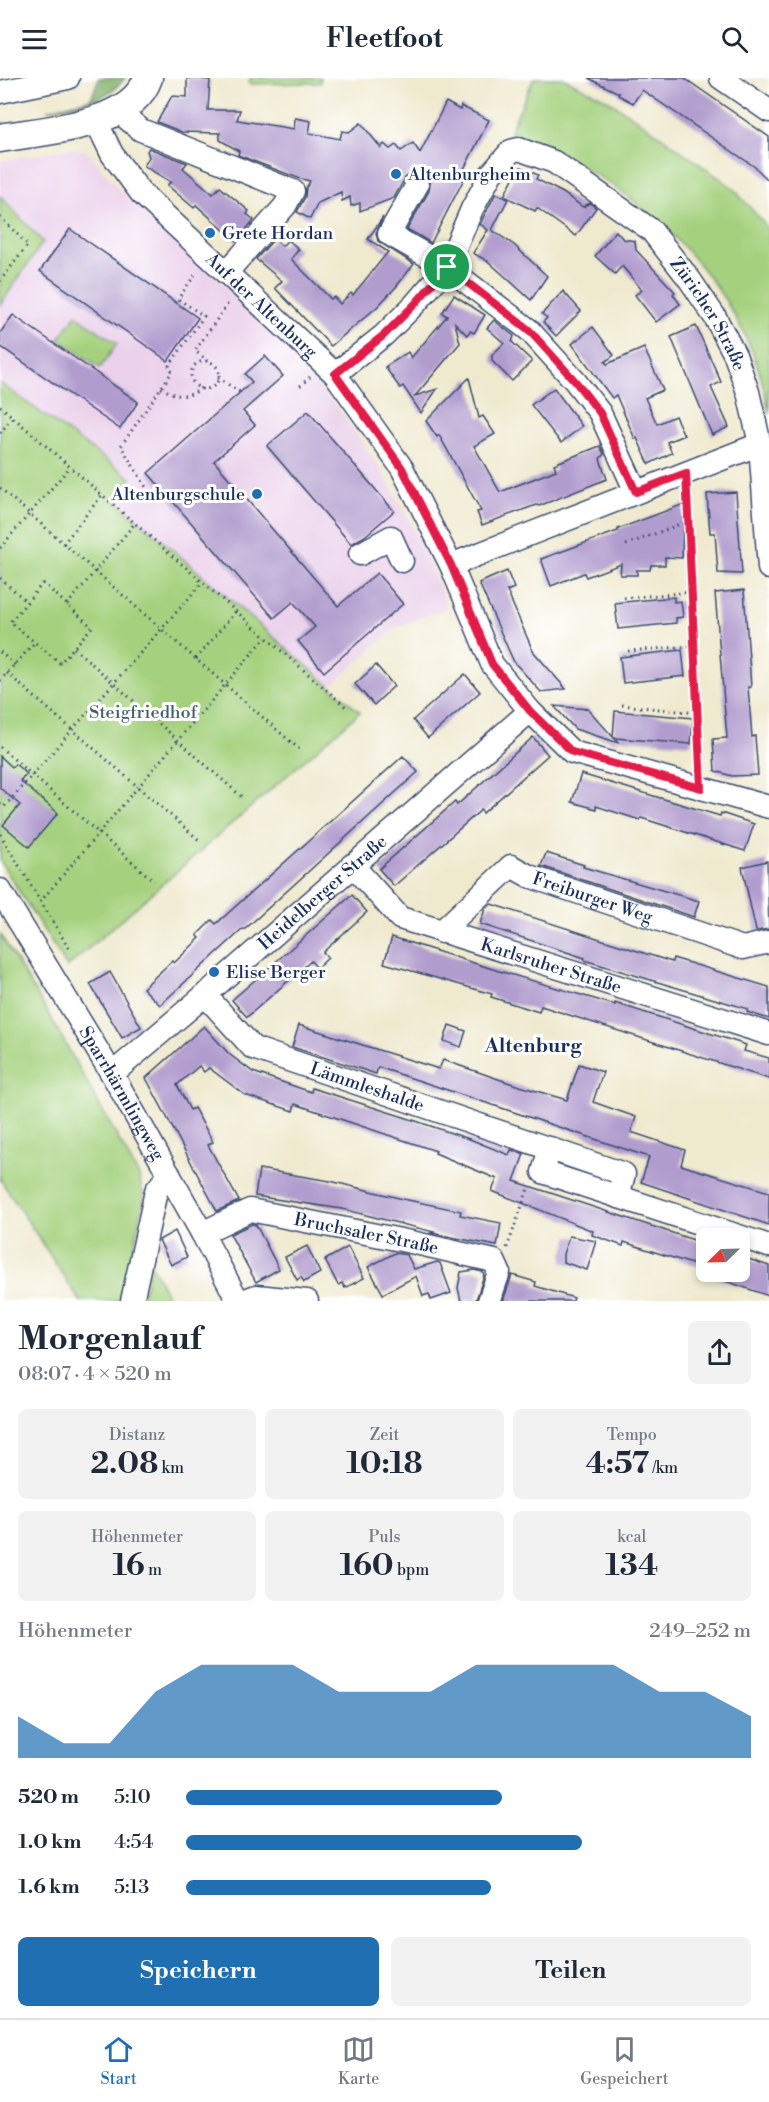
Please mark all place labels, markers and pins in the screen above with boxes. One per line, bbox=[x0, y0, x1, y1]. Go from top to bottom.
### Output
place label: Altenburgheim bbox=[407, 163, 531, 186]
marker: Altenburgheim bbox=[389, 167, 403, 181]
place label: Grete Hordan bbox=[222, 222, 334, 245]
marker: Grete Hordan bbox=[203, 226, 217, 240]
pin bbox=[421, 241, 472, 292]
place label: Altenburgschule bbox=[111, 483, 245, 506]
marker: Altenburgschule bbox=[250, 487, 264, 501]
place label: Elise Berger bbox=[226, 961, 326, 984]
marker: Elise Berger bbox=[207, 965, 221, 979]

